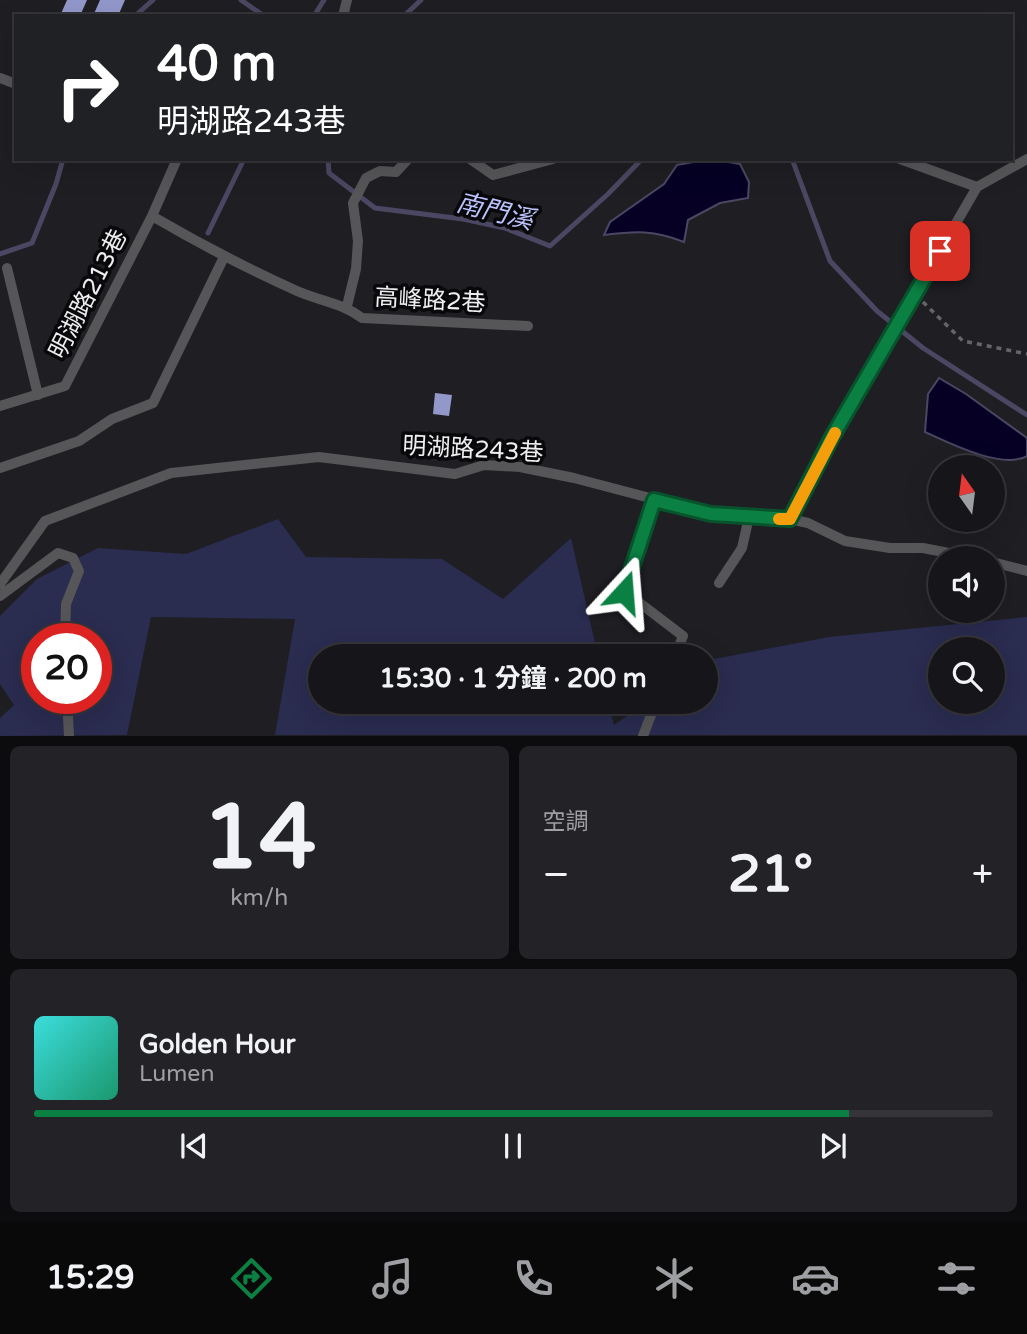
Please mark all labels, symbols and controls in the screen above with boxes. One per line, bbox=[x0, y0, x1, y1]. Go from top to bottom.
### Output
text: 40 m bbox=[157, 35, 276, 94]
icon: right bbox=[42, 42, 133, 133]
text: 明湖路243巷 bbox=[157, 103, 345, 141]
water label: 南門溪 bbox=[453, 187, 540, 237]
pin bbox=[910, 221, 970, 281]
street label: 明湖路213巷 bbox=[43, 225, 133, 364]
icon: arrive bbox=[921, 232, 959, 270]
street label: 高峰路2巷 bbox=[374, 283, 486, 318]
street label: 明湖路243巷 bbox=[402, 431, 544, 468]
north arrow bbox=[928, 455, 1004, 532]
map controls bbox=[928, 455, 1005, 714]
button: sound bbox=[928, 546, 1005, 623]
position arrow bbox=[587, 555, 661, 629]
speed limit sign: 20 bbox=[21, 623, 112, 714]
button: search bbox=[928, 637, 1005, 714]
text: 15:30 · 1 分鐘 · 200 m bbox=[379, 663, 647, 694]
text: 14 bbox=[202, 783, 316, 893]
text: 空調 bbox=[543, 808, 589, 836]
text: 21° bbox=[728, 843, 813, 906]
text: − bbox=[543, 852, 570, 898]
text: + bbox=[972, 852, 993, 898]
text: km/h bbox=[230, 884, 288, 912]
text: Golden Hour bbox=[139, 1029, 296, 1060]
text: Lumen bbox=[139, 1060, 214, 1088]
icon: previous bbox=[175, 1127, 213, 1165]
icon: pause bbox=[494, 1127, 532, 1165]
icon: next bbox=[814, 1127, 852, 1165]
icon: directions bbox=[227, 1254, 276, 1303]
icon: music bbox=[368, 1254, 417, 1303]
icon: phone bbox=[509, 1254, 558, 1303]
icon: climate bbox=[650, 1254, 699, 1303]
icon: car bbox=[791, 1254, 840, 1303]
icon: filters bbox=[932, 1254, 981, 1303]
text: 15:29 bbox=[46, 1259, 135, 1297]

